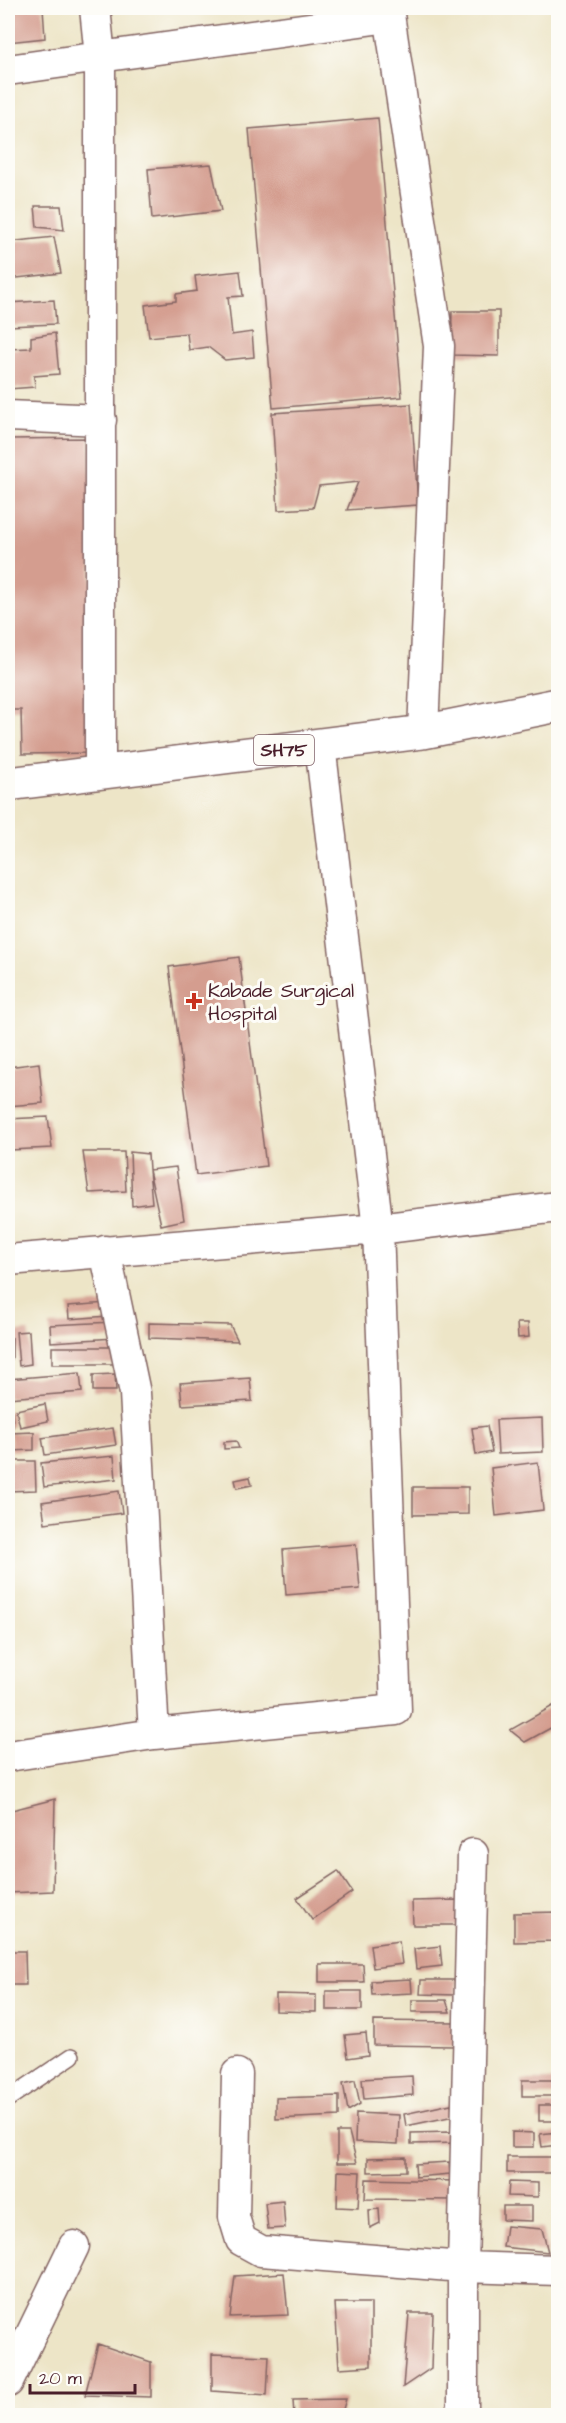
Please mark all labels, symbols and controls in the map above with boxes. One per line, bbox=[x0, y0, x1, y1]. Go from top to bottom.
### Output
road number: SH75 bbox=[254, 735, 314, 765]
place label: Kabade Surgical Hospital bbox=[208, 977, 354, 1028]
marker: Kabade Surgical Hospital bbox=[185, 992, 203, 1010]
scale bar bbox=[30, 2357, 135, 2395]
text: 20 m bbox=[39, 2366, 82, 2391]

